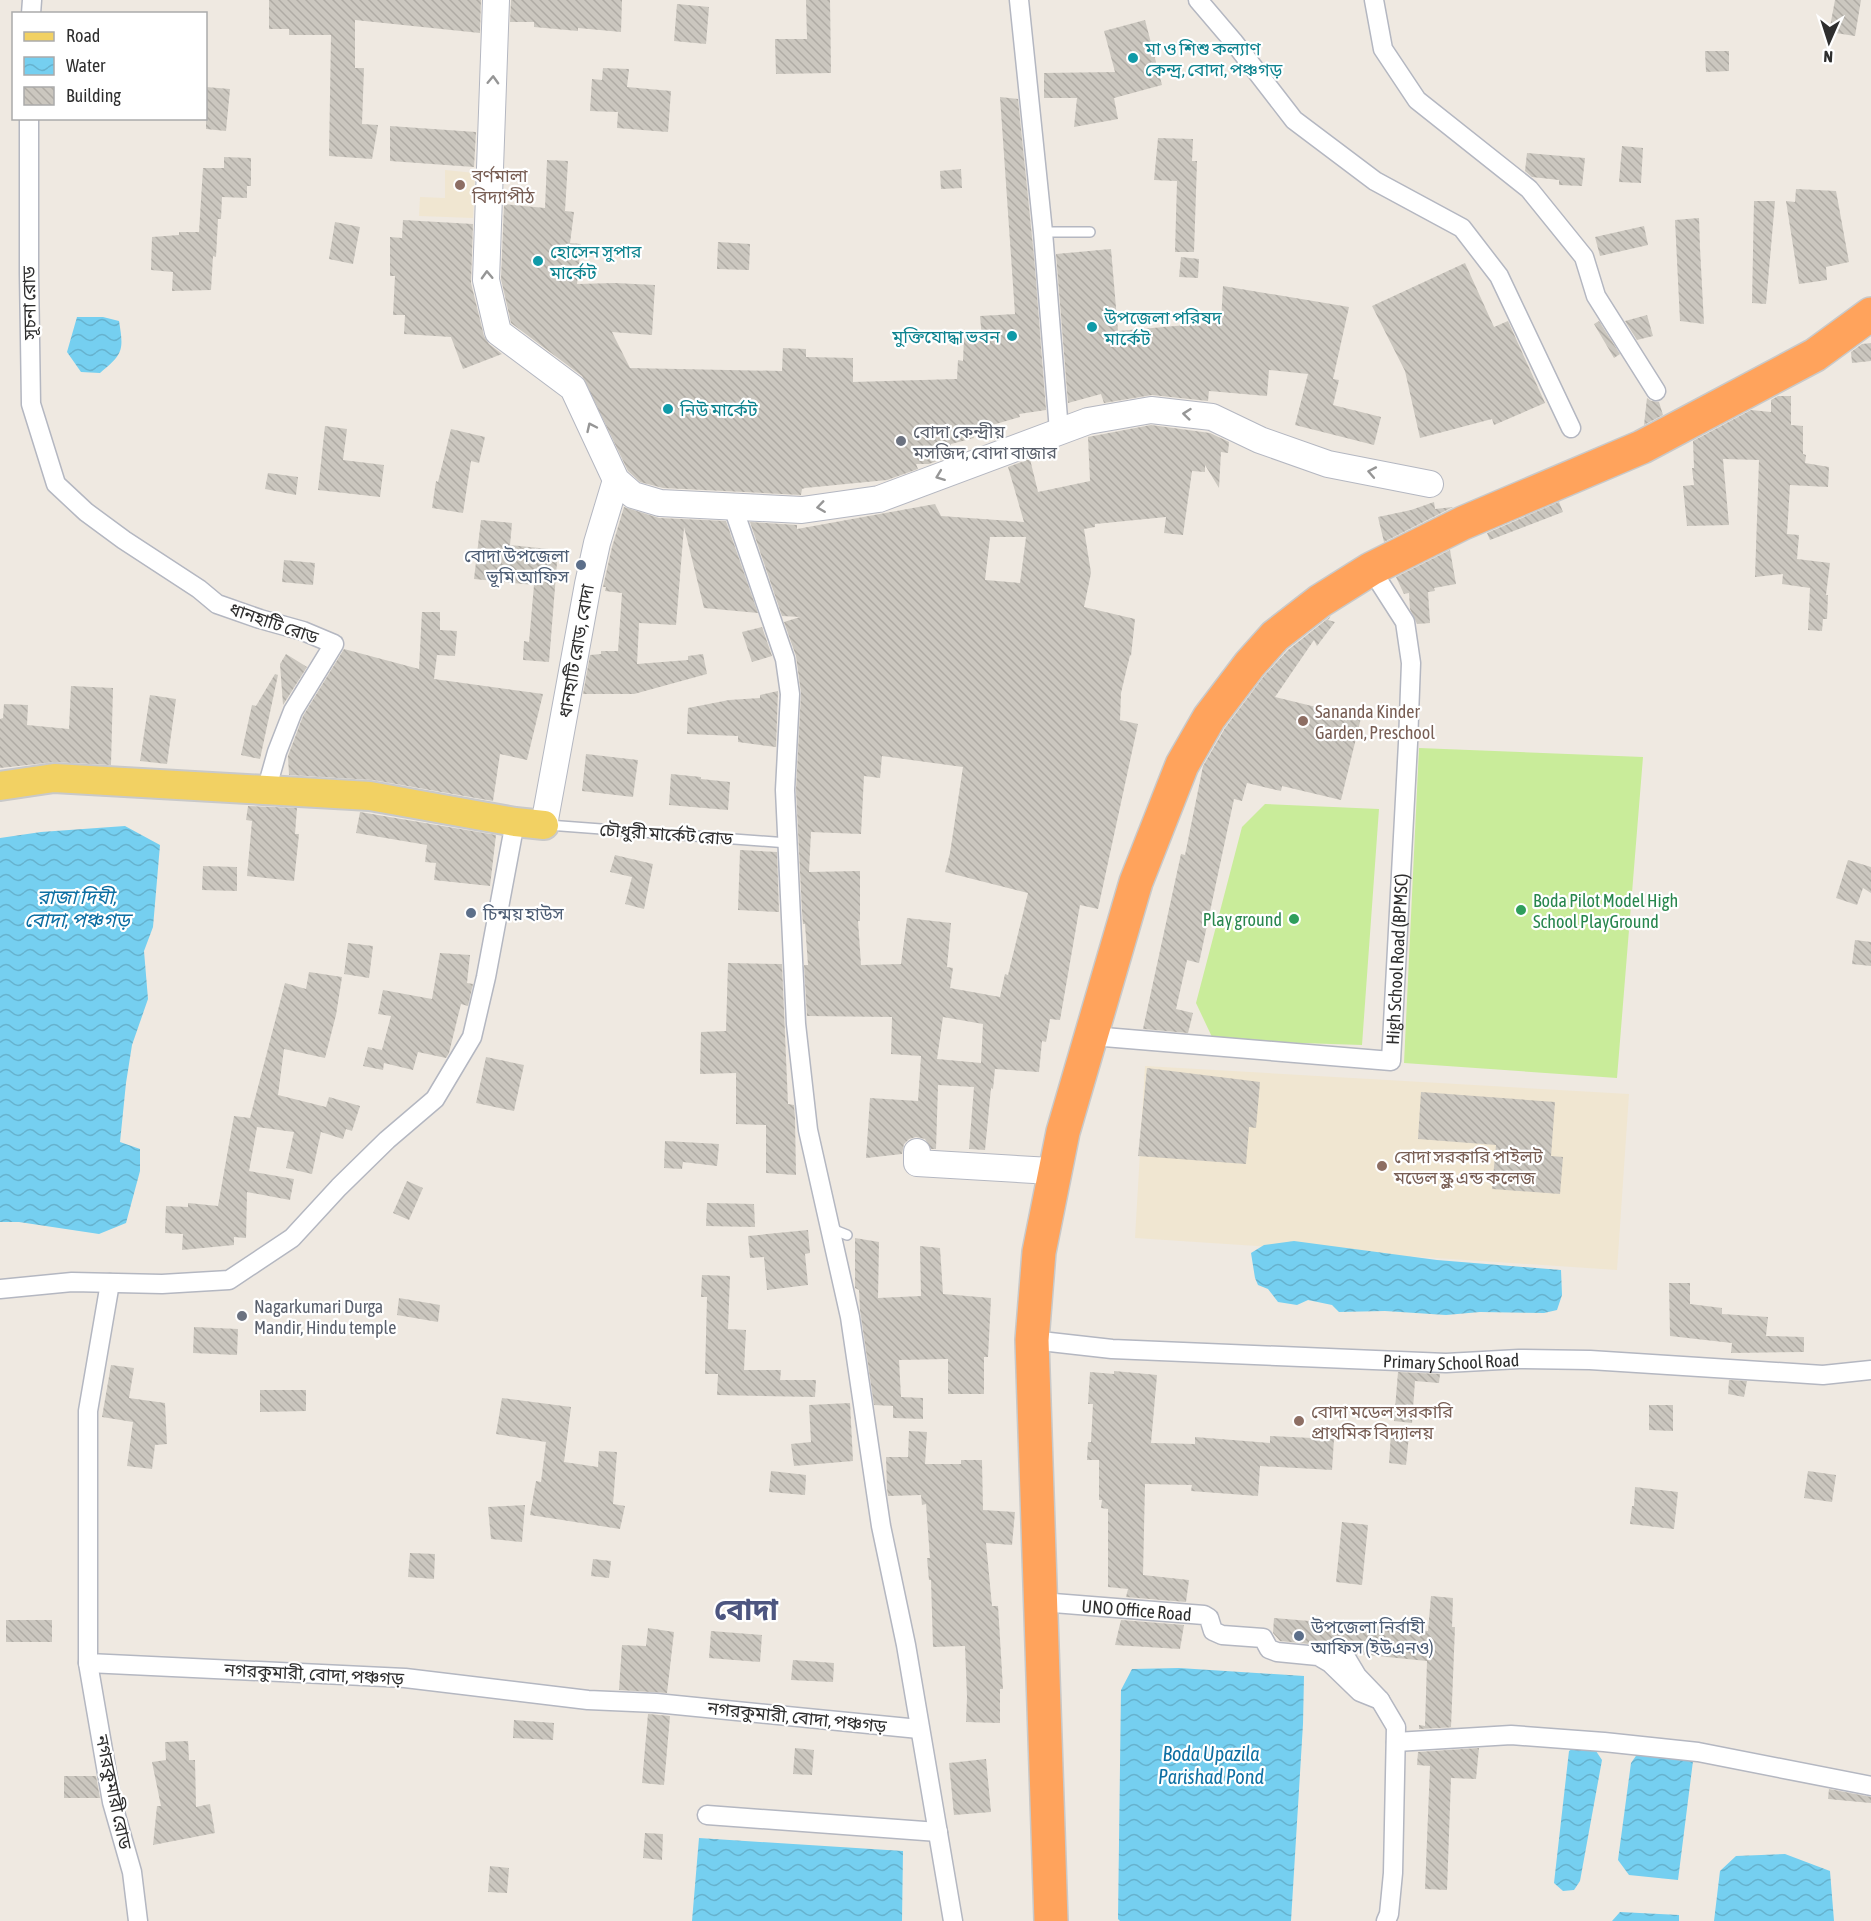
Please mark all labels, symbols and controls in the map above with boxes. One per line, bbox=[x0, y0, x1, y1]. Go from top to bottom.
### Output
legend bbox=[12, 12, 207, 120]
north arrow bbox=[1799, 12, 1859, 72]
text: Road bbox=[66, 25, 100, 46]
place label: মা ও শিশু কল্যাণ কেন্দ্র, বোদা, পঞ্চগড় bbox=[1144, 38, 1283, 80]
text: N bbox=[1823, 48, 1833, 66]
marker: মা ও শিশু কল্যাণ কেন্দ্র, বোদা, পঞ্চগড় bbox=[1126, 51, 1140, 65]
text: Water bbox=[66, 55, 106, 76]
one-way arrow bbox=[487, 75, 500, 84]
text: Building bbox=[66, 85, 121, 106]
place label: বর্ণমালা বিদ্যাপীঠ bbox=[471, 165, 535, 207]
marker: বর্ণমালা বিদ্যাপীঠ bbox=[453, 178, 467, 192]
place label: হোসেন সুপার মার্কেট bbox=[549, 241, 642, 283]
marker: হোসেন সুপার মার্কেট bbox=[531, 254, 545, 268]
street label: সূচনা রোড bbox=[18, 266, 41, 341]
one-way arrow bbox=[481, 270, 493, 279]
place label: উপজেলা পরিষদ মার্কেট bbox=[1103, 307, 1223, 349]
marker: উপজেলা পরিষদ মার্কেট bbox=[1085, 320, 1099, 334]
place label: মুক্তিযোদ্ধা ভবন bbox=[891, 326, 1001, 348]
marker: মুক্তিযোদ্ধা ভবন bbox=[1005, 329, 1019, 343]
place label: নিউ মার্কেট bbox=[679, 399, 759, 420]
marker: নিউ মার্কেট bbox=[661, 402, 675, 416]
one-way arrow bbox=[1183, 408, 1192, 421]
place label: বোদা কেন্দ্রীয় মসজিদ, বোদা বাজার bbox=[912, 421, 1057, 463]
one-way arrow bbox=[587, 422, 599, 433]
marker: বোদা কেন্দ্রীয় মসজিদ, বোদা বাজার bbox=[894, 434, 908, 448]
one-way arrow bbox=[1367, 466, 1377, 479]
one-way arrow bbox=[936, 469, 947, 481]
one-way arrow bbox=[817, 501, 826, 513]
place label: বোদা উপজেলা ভূমি আফিস bbox=[464, 545, 570, 588]
marker: বোদা উপজেলা ভূমি আফিস bbox=[574, 558, 588, 572]
street label: ধানহাটি রোড, বোদা bbox=[554, 582, 598, 719]
street label: ধানহাটি রোড bbox=[227, 598, 321, 648]
place label: Sananda Kinder Garden, Preschool bbox=[1315, 701, 1435, 743]
marker: Sananda Kinder Garden, Preschool bbox=[1296, 714, 1310, 728]
street label: চৌধুরী মার্কেট রোড bbox=[599, 819, 734, 850]
street label: High School Road (BPMSC) bbox=[1381, 873, 1412, 1045]
water label: রাজা দিঘী, বোদা, পঞ্চগড় bbox=[24, 885, 134, 931]
place label: Boda Pilot Model High School PlayGround bbox=[1533, 890, 1678, 932]
place label: চিন্ময় হাউস bbox=[482, 903, 565, 924]
marker: Boda Pilot Model High School PlayGround bbox=[1514, 903, 1528, 917]
marker: চিন্ময় হাউস bbox=[464, 906, 478, 920]
place label: Play ground bbox=[1203, 909, 1282, 930]
marker: Play ground bbox=[1287, 912, 1301, 926]
place label: বোদা সরকারি পাইলট মডেল স্কুল এন্ড কলেজ bbox=[1393, 1146, 1544, 1189]
marker: বোদা সরকারি পাইলট মডেল স্কুল এন্ড কলেজ bbox=[1375, 1159, 1389, 1173]
place label: Nagarkumari Durga Mandir, Hindu temple bbox=[254, 1296, 396, 1338]
marker: Nagarkumari Durga Mandir, Hindu temple bbox=[235, 1309, 249, 1323]
street label: Primary School Road bbox=[1383, 1349, 1520, 1374]
place label: বোদা মডেল সরকারি প্রাথমিক বিদ্যালয় bbox=[1311, 1401, 1453, 1443]
marker: বোদা মডেল সরকারি প্রাথমিক বিদ্যালয় bbox=[1292, 1414, 1306, 1428]
district label: বোদা bbox=[714, 1592, 779, 1626]
street label: UNO Office Road bbox=[1081, 1595, 1193, 1624]
place label: উপজেলা নির্বাহী আফিস (ইউএনও) bbox=[1310, 1616, 1434, 1658]
marker: উপজেলা নির্বাহী আফিস (ইউএনও) bbox=[1292, 1629, 1306, 1643]
street label: নগরকুমারী, বোদা, পঞ্চগড় bbox=[223, 1659, 405, 1690]
street label: নগরকুমারী, বোদা, পঞ্চগড় bbox=[705, 1697, 888, 1738]
street label: নগরকুমারী রোড bbox=[90, 1732, 136, 1851]
water label: Boda Upazila Parishad Pond bbox=[1158, 1742, 1264, 1788]

